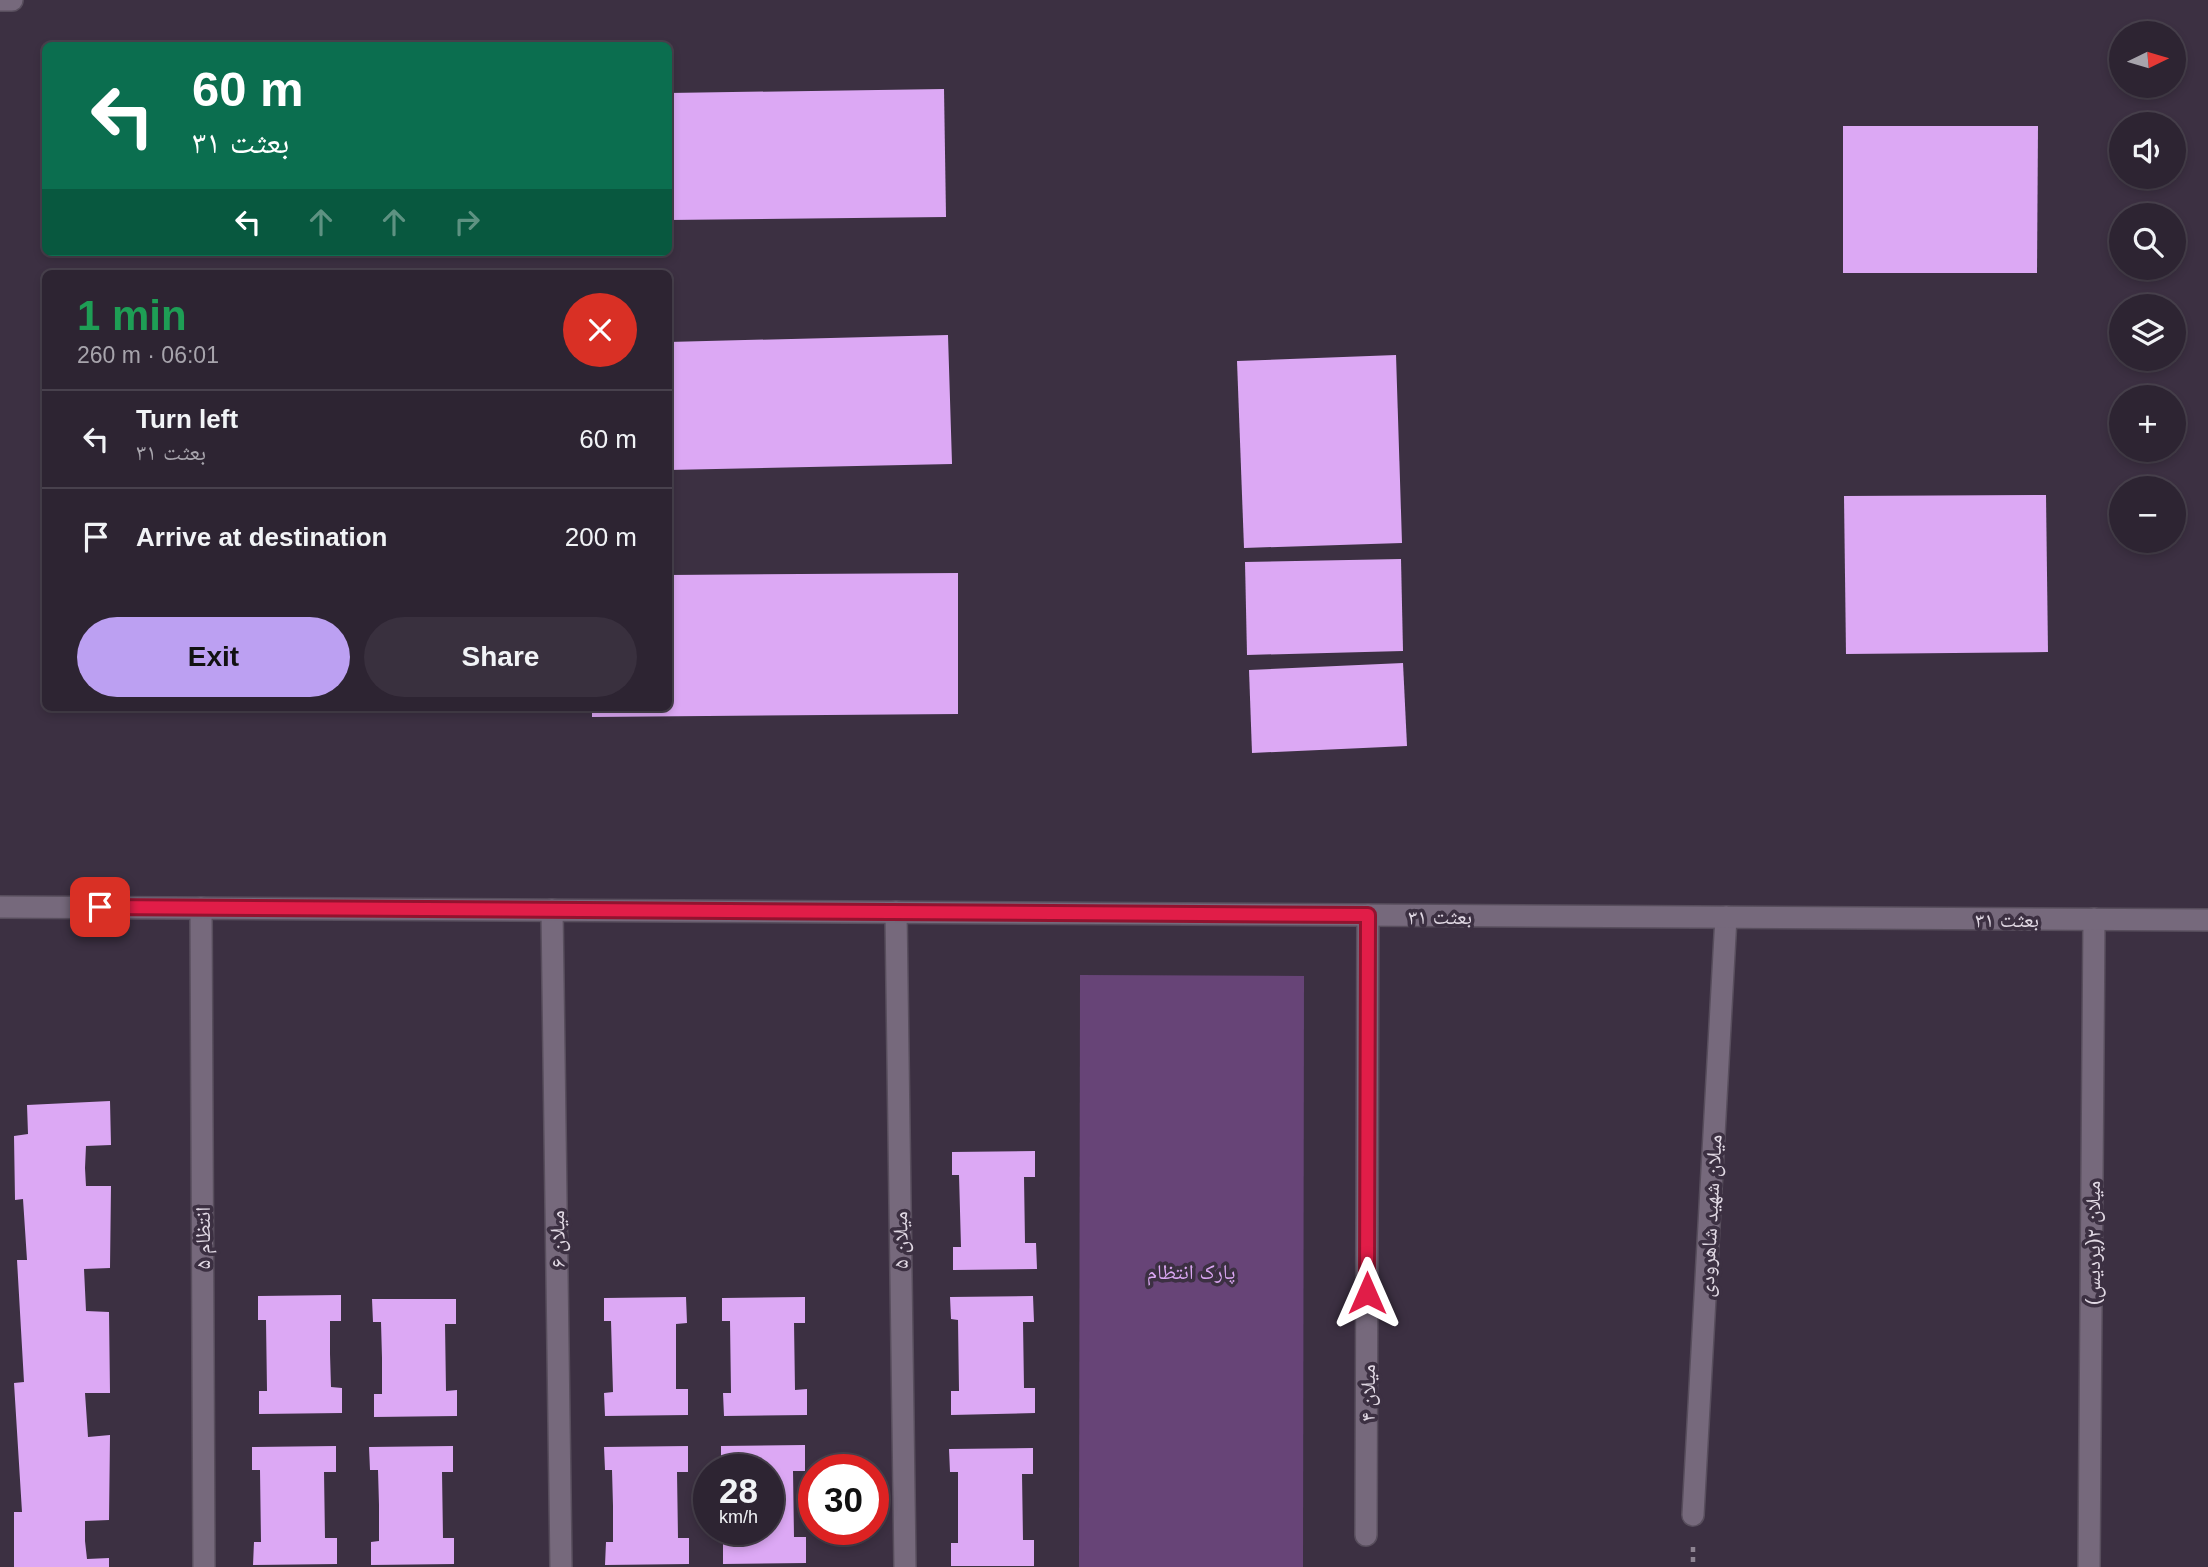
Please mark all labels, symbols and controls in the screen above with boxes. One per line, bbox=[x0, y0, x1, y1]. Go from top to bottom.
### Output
north arrow bbox=[2109, 21, 2186, 98]
map controls bbox=[2109, 21, 2186, 553]
text: 60 m bbox=[192, 62, 304, 116]
icon: left bbox=[77, 70, 168, 161]
button: sound bbox=[2109, 112, 2186, 189]
text: بعثت ۳۱ bbox=[192, 124, 289, 160]
icon: left bbox=[229, 203, 267, 241]
icon: ahead bbox=[302, 203, 340, 241]
icon: ahead bbox=[375, 203, 413, 241]
icon: right bbox=[448, 203, 486, 241]
button: search bbox=[2109, 203, 2186, 280]
text: 1 min bbox=[77, 292, 187, 339]
button: close bbox=[563, 293, 637, 367]
button: layers bbox=[2109, 294, 2186, 371]
text: 260 m · 06:01 bbox=[77, 342, 219, 368]
button: + bbox=[2109, 385, 2186, 462]
text: Turn left bbox=[136, 404, 238, 434]
icon: left bbox=[77, 420, 115, 458]
text: 60 m bbox=[579, 424, 637, 454]
text: بعثت ۳۱ bbox=[136, 439, 206, 465]
button: − bbox=[2109, 476, 2186, 553]
icon: arrive bbox=[77, 518, 115, 556]
text: Arrive at destination bbox=[136, 522, 387, 552]
text: 200 m bbox=[565, 522, 637, 552]
button: Exit bbox=[77, 617, 350, 697]
button: Share bbox=[364, 617, 637, 697]
pin bbox=[70, 877, 130, 937]
icon: arrive bbox=[81, 888, 119, 926]
street label: بعثت ۳۱ bbox=[1408, 905, 1472, 928]
street label: بعثت ۳۱ bbox=[1975, 908, 2039, 931]
street label: میلان شهید شاهرودی bbox=[1694, 1134, 1727, 1298]
street label: میلان ۲(پردیس) bbox=[2081, 1181, 2106, 1305]
street label: انتظام ۵ bbox=[191, 1207, 217, 1269]
street label: میلان ۶ bbox=[545, 1210, 570, 1268]
street label: میلان ۵ bbox=[888, 1211, 913, 1269]
position arrow bbox=[1330, 1256, 1404, 1330]
park label: پارک انتظام bbox=[1147, 1260, 1235, 1286]
street label: میلان ۴ bbox=[1356, 1364, 1380, 1422]
speed limit sign: 30 bbox=[798, 1454, 889, 1545]
text: 28 bbox=[719, 1471, 758, 1510]
text: km/h bbox=[719, 1507, 758, 1527]

